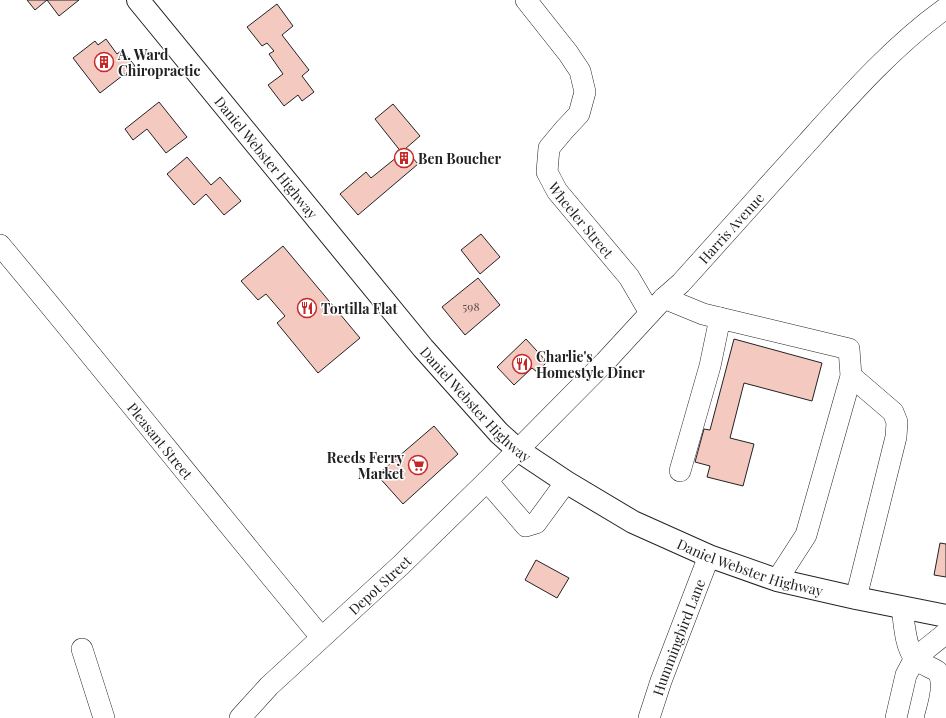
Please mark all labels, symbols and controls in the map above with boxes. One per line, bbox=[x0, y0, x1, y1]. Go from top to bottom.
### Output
place label: A. Ward Chiropractic bbox=[117, 45, 201, 80]
building icon: A. Ward Chiropractic bbox=[93, 51, 115, 73]
street label: Daniel Webster Highway bbox=[211, 92, 322, 222]
building icon: Ben Boucher bbox=[393, 147, 415, 169]
place label: Ben Boucher bbox=[418, 149, 501, 168]
street label: Wheeler Street bbox=[544, 178, 619, 262]
street label: Harris Avenue bbox=[694, 188, 768, 267]
restaurant icon: Tortilla Flat bbox=[296, 297, 318, 319]
house number: 598 bbox=[462, 298, 480, 314]
place label: Tortilla Flat bbox=[321, 299, 398, 318]
street label: Daniel Webster Highway bbox=[416, 342, 535, 466]
place label: Charlie's Homestyle Diner bbox=[536, 347, 645, 382]
restaurant icon: Charlie's Homestyle Diner bbox=[511, 353, 533, 375]
street label: Pleasant Street bbox=[124, 398, 198, 484]
place label: Reeds Ferry Market bbox=[327, 448, 405, 483]
supermarket icon: Reeds Ferry Market bbox=[407, 454, 429, 476]
street label: Daniel Webster Highway bbox=[674, 534, 825, 600]
street label: Depot Street bbox=[344, 550, 416, 618]
street label: Hummingbird Lane bbox=[647, 576, 709, 698]

